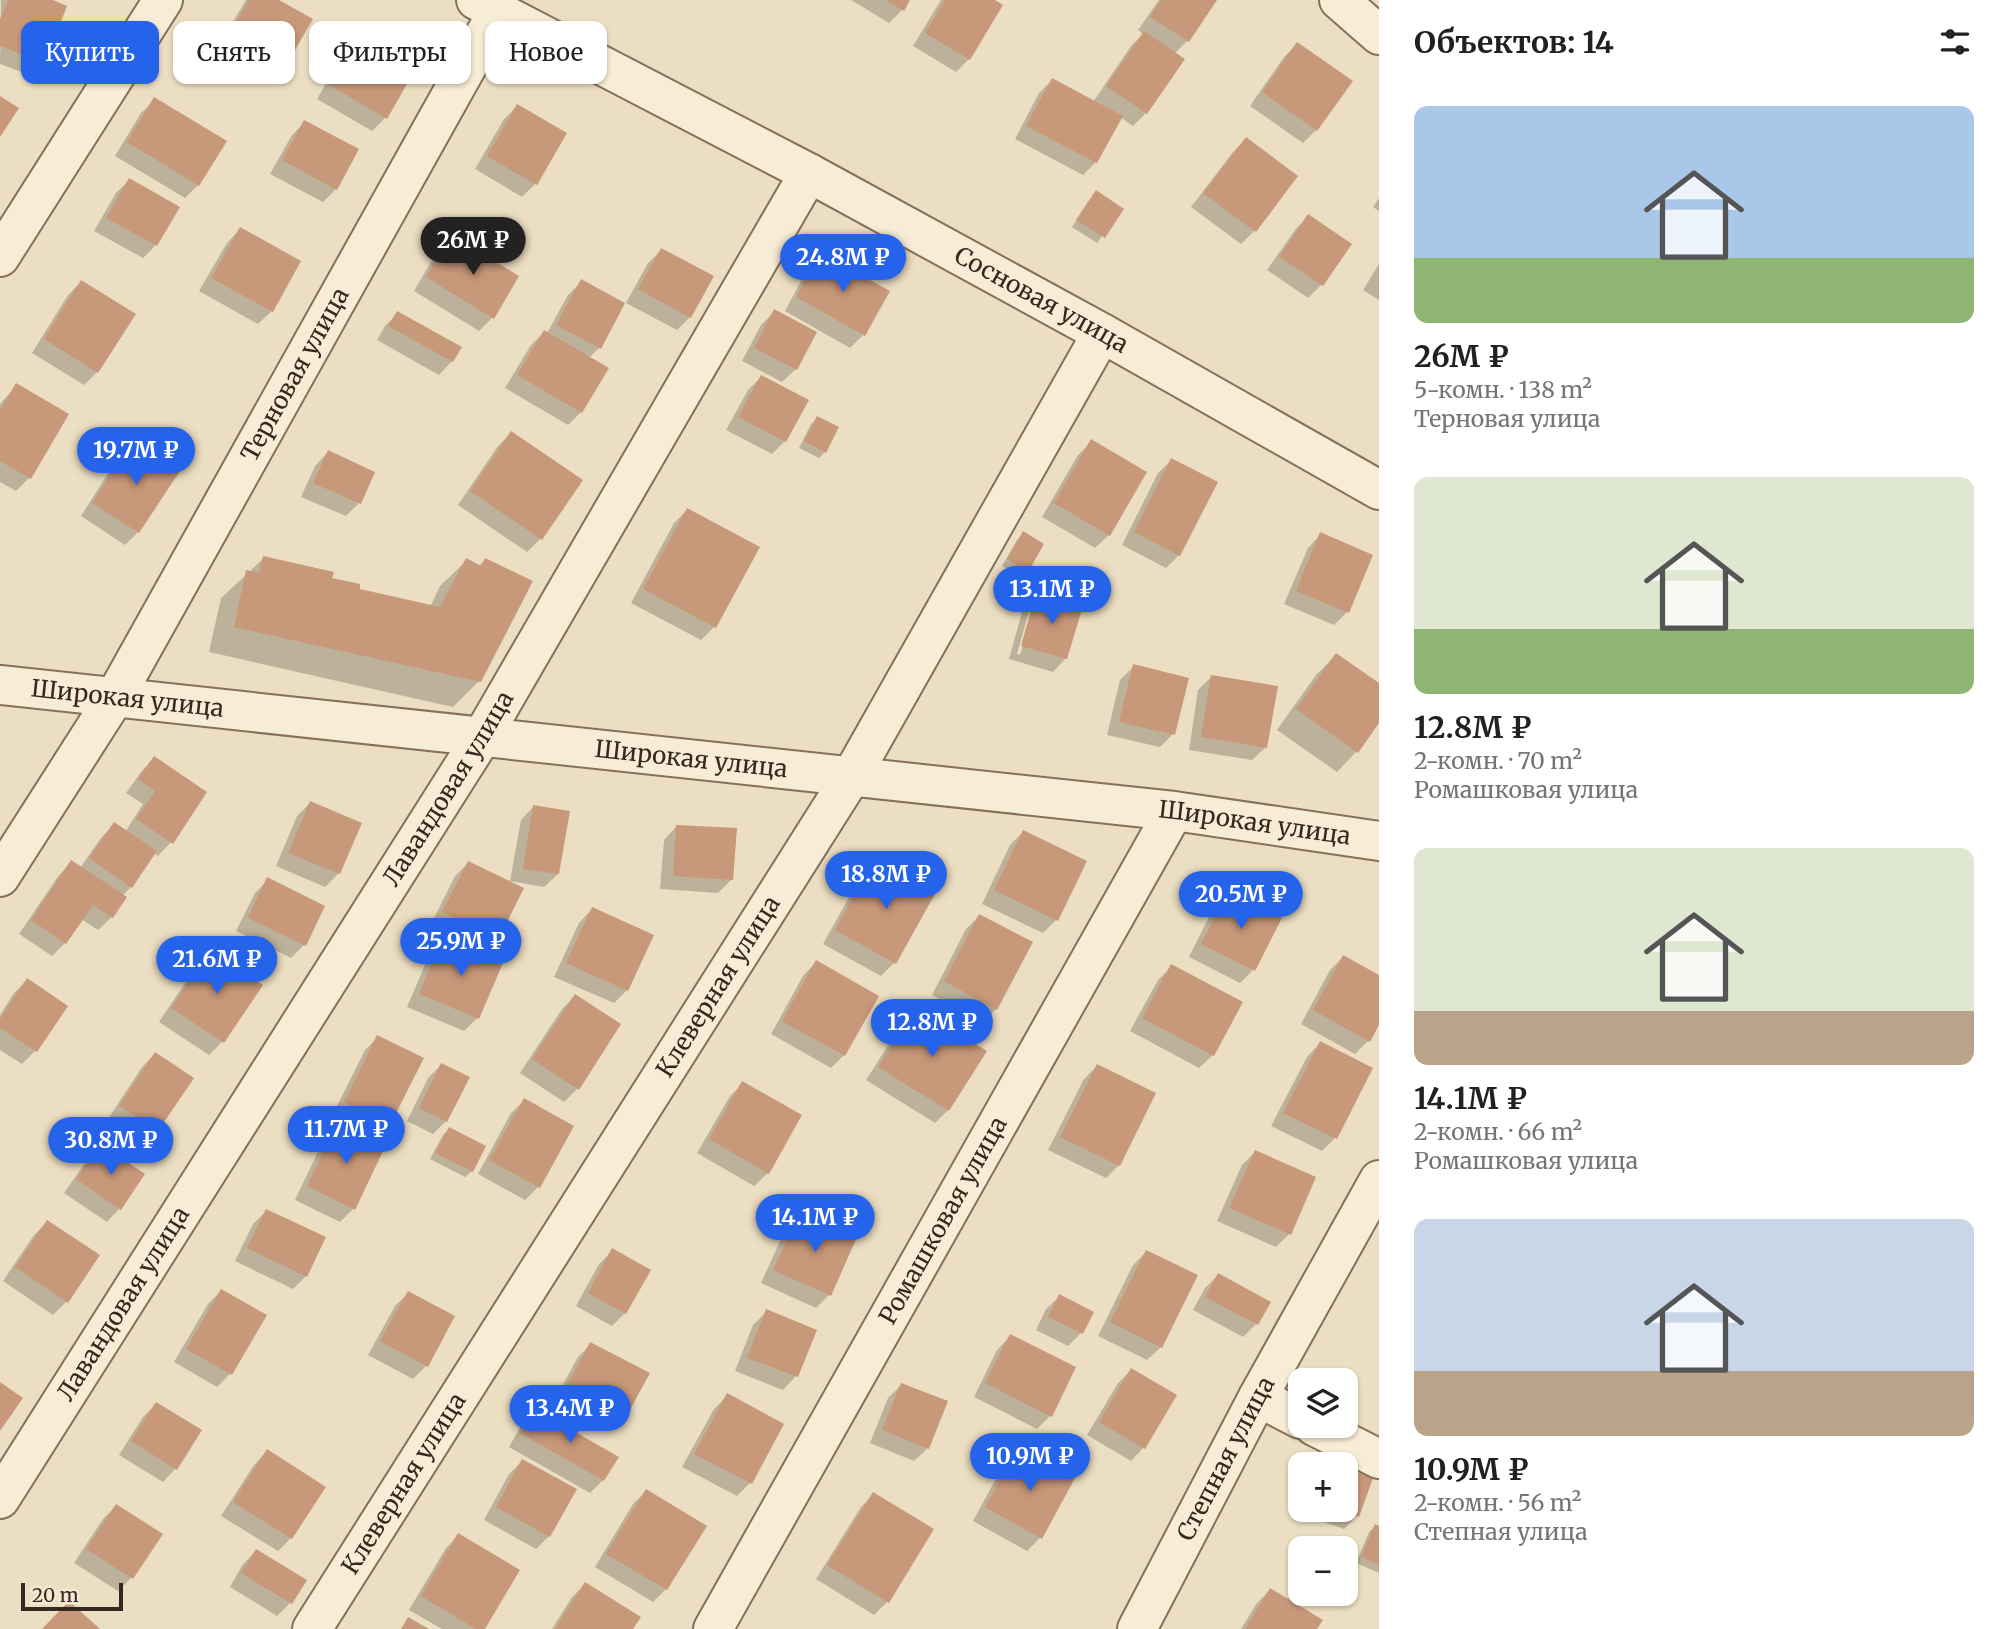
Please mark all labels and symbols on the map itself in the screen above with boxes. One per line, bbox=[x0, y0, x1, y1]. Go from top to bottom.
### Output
pin: 26M ₽ bbox=[424, 218, 522, 277]
pin: 24.8M ₽ bbox=[778, 234, 908, 294]
street label: Сосновая улица bbox=[949, 239, 1134, 360]
street label: Терновая улица bbox=[234, 282, 356, 467]
pin: 19.7M ₽ bbox=[71, 428, 201, 487]
pin: 13.1M ₽ bbox=[987, 566, 1117, 626]
street label: Широкая улица bbox=[29, 672, 226, 724]
street label: Лавандовая улица bbox=[376, 685, 520, 892]
street label: Широкая улица bbox=[593, 733, 789, 784]
street label: Широкая улица bbox=[1157, 793, 1353, 852]
pin: 18.8M ₽ bbox=[821, 852, 951, 911]
pin: 20.5M ₽ bbox=[1176, 872, 1306, 931]
street label: Клеверная улица bbox=[649, 890, 787, 1083]
pin: 25.9M ₽ bbox=[396, 918, 526, 978]
pin: 21.6M ₽ bbox=[152, 936, 282, 996]
pin: 12.8M ₽ bbox=[867, 1000, 997, 1059]
pin: 11.7M ₽ bbox=[281, 1106, 411, 1166]
street label: Ромашковая улица bbox=[872, 1111, 1014, 1330]
pin: 30.8M ₽ bbox=[46, 1118, 176, 1177]
pin: 14.1M ₽ bbox=[750, 1194, 880, 1254]
street label: Лавандовая улица bbox=[50, 1200, 196, 1406]
street label: Степная улица bbox=[1170, 1371, 1281, 1546]
pin: 13.4M ₽ bbox=[505, 1386, 635, 1445]
street label: Клеверная улица bbox=[335, 1387, 473, 1580]
pin: 10.9M ₽ bbox=[965, 1434, 1095, 1493]
scale bar bbox=[21, 1580, 122, 1612]

